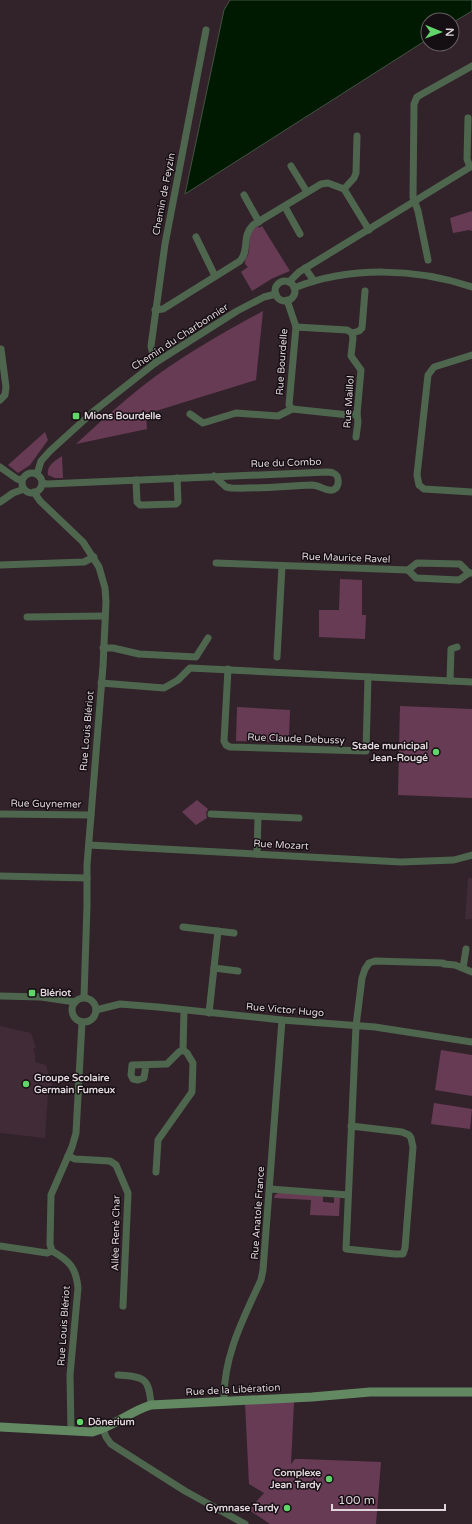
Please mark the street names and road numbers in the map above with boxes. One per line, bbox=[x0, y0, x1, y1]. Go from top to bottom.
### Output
street label: Chemin de Feyzin bbox=[150, 152, 178, 236]
street label: Chemin du Charbonnier bbox=[129, 301, 231, 373]
street label: Rue Bourdelle bbox=[274, 328, 290, 396]
street label: Rue Maillol bbox=[341, 375, 357, 429]
street label: Rue du Combo bbox=[250, 456, 322, 470]
street label: Rue Maurice Ravel bbox=[301, 550, 391, 566]
street label: Rue Louis Blériot bbox=[78, 690, 96, 772]
street label: Rue Claude Debussy bbox=[247, 731, 346, 747]
street label: Rue Guynemer bbox=[10, 797, 82, 811]
street label: Rue Mozart bbox=[253, 838, 309, 852]
street label: Rue Victor Hugo bbox=[245, 1001, 325, 1019]
street label: Rue Anatole France bbox=[249, 1166, 267, 1260]
street label: Allée René Char bbox=[109, 1195, 123, 1271]
street label: Rue Louis Blériot bbox=[55, 1285, 73, 1367]
street label: Rue de la Libération bbox=[185, 1382, 281, 1398]

